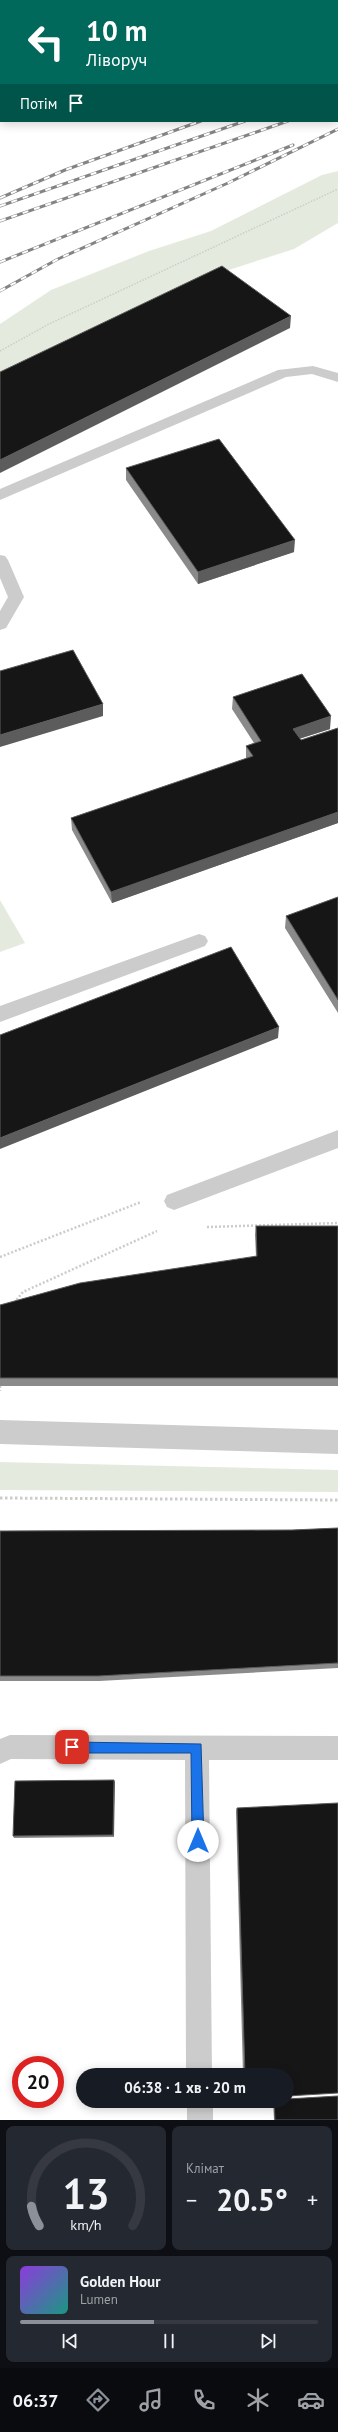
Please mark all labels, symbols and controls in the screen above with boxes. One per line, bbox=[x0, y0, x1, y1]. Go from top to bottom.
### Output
text: 10 m bbox=[86, 12, 147, 49]
icon: left bbox=[20, 16, 72, 68]
text: Ліворуч bbox=[86, 48, 147, 71]
icon: arrive bbox=[65, 92, 87, 114]
text: Потім bbox=[20, 94, 57, 113]
pin bbox=[55, 1730, 89, 1764]
icon: arrive bbox=[61, 1736, 83, 1758]
position arrow bbox=[177, 1820, 219, 1862]
speed limit sign: 20 bbox=[12, 2056, 64, 2108]
text: 06:38 · 1 хв · 20 m bbox=[124, 2078, 246, 2097]
text: Клімат bbox=[186, 2160, 224, 2177]
text: 13 bbox=[62, 2167, 110, 2220]
text: 20.5° bbox=[216, 2180, 288, 2219]
text: − bbox=[186, 2186, 197, 2214]
text: + bbox=[307, 2186, 318, 2214]
text: km/h bbox=[70, 2215, 102, 2234]
text: Golden Hour bbox=[80, 2272, 160, 2291]
text: Lumen bbox=[80, 2291, 118, 2308]
icon: previous bbox=[59, 2330, 81, 2352]
icon: pause bbox=[158, 2330, 180, 2352]
icon: next bbox=[257, 2330, 279, 2352]
icon: directions bbox=[84, 2386, 112, 2414]
icon: music bbox=[137, 2386, 165, 2414]
icon: phone bbox=[190, 2386, 218, 2414]
icon: climate bbox=[244, 2386, 272, 2414]
icon: car bbox=[297, 2386, 325, 2414]
text: 06:37 bbox=[13, 2389, 58, 2412]

